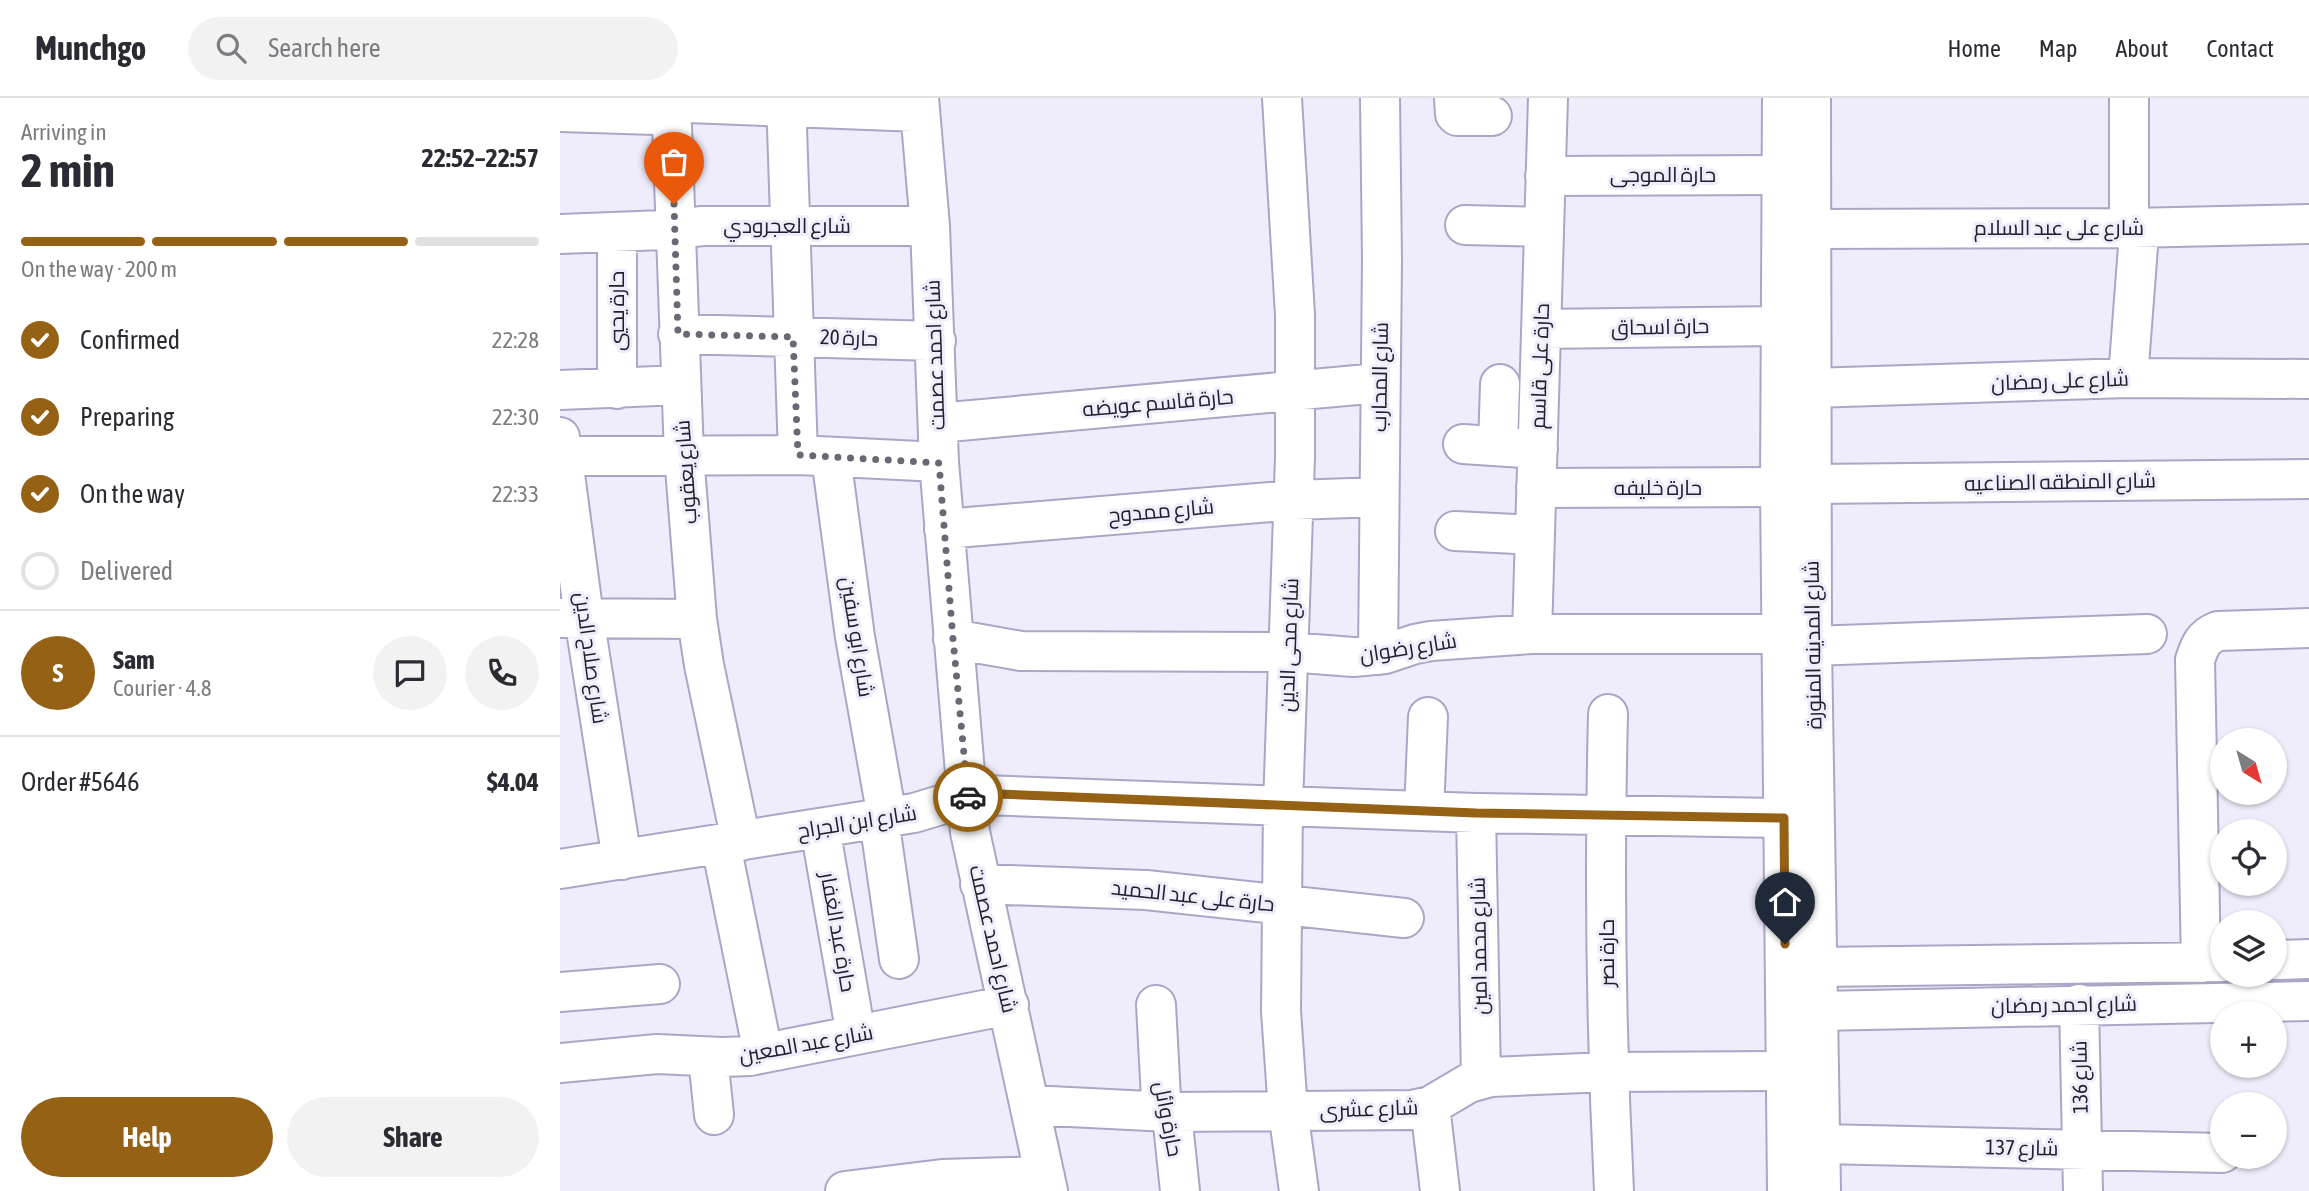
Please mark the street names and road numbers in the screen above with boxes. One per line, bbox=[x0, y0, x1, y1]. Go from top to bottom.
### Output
street label: حارة الموجى bbox=[1610, 162, 1716, 188]
street label: شارع العجرودي bbox=[723, 213, 851, 242]
street label: شارع على عبد السلام bbox=[1974, 215, 2144, 242]
street label: حارة يحيي bbox=[604, 271, 630, 351]
street label: شارع احمد عصمت bbox=[919, 279, 952, 431]
street label: حارة على قاسم bbox=[1525, 303, 1556, 429]
street label: حارة اسحاق bbox=[1611, 313, 1709, 341]
street label: شارع المحارب bbox=[1366, 322, 1395, 432]
street label: حارة 20 bbox=[819, 324, 879, 351]
street label: شارع على رمضان bbox=[1991, 366, 2129, 397]
street label: حارة قاسم عويضه bbox=[1081, 383, 1235, 424]
street label: شارع يعقوب bbox=[669, 419, 704, 525]
street label: شارع المنطقه الصناعيه bbox=[1964, 467, 2156, 498]
street label: حارة خليفه bbox=[1614, 475, 1702, 500]
street label: شارع ممدوح bbox=[1107, 493, 1215, 530]
street label: شارع المدينه المنورة bbox=[1799, 560, 1828, 730]
street label: شارع ابو سفين bbox=[834, 575, 879, 699]
street label: شارع محى الدين bbox=[1274, 578, 1305, 712]
street label: شارع صلاح الدين bbox=[568, 590, 613, 726]
street label: شارع رضوان bbox=[1358, 627, 1459, 669]
street label: شارع ابن الجراح bbox=[795, 800, 919, 845]
street label: شارع احمد عصمت bbox=[962, 863, 1023, 1016]
street label: حارة عبد الغفار bbox=[815, 869, 861, 994]
street label: حارة على عبد الحميد bbox=[1110, 874, 1276, 918]
street label: شارع محمد امين bbox=[1465, 877, 1494, 1015]
street label: حارة نصر bbox=[1594, 919, 1619, 988]
street label: شارع احمد رمضان bbox=[1991, 991, 2137, 1020]
street label: شارع عبد المعين bbox=[737, 1019, 875, 1070]
street label: شارع 136 bbox=[2066, 1040, 2095, 1114]
street label: حارة وائل bbox=[1148, 1079, 1188, 1159]
street label: شارع عشرى bbox=[1319, 1094, 1419, 1125]
street label: شارع 137 bbox=[1985, 1134, 2059, 1163]

